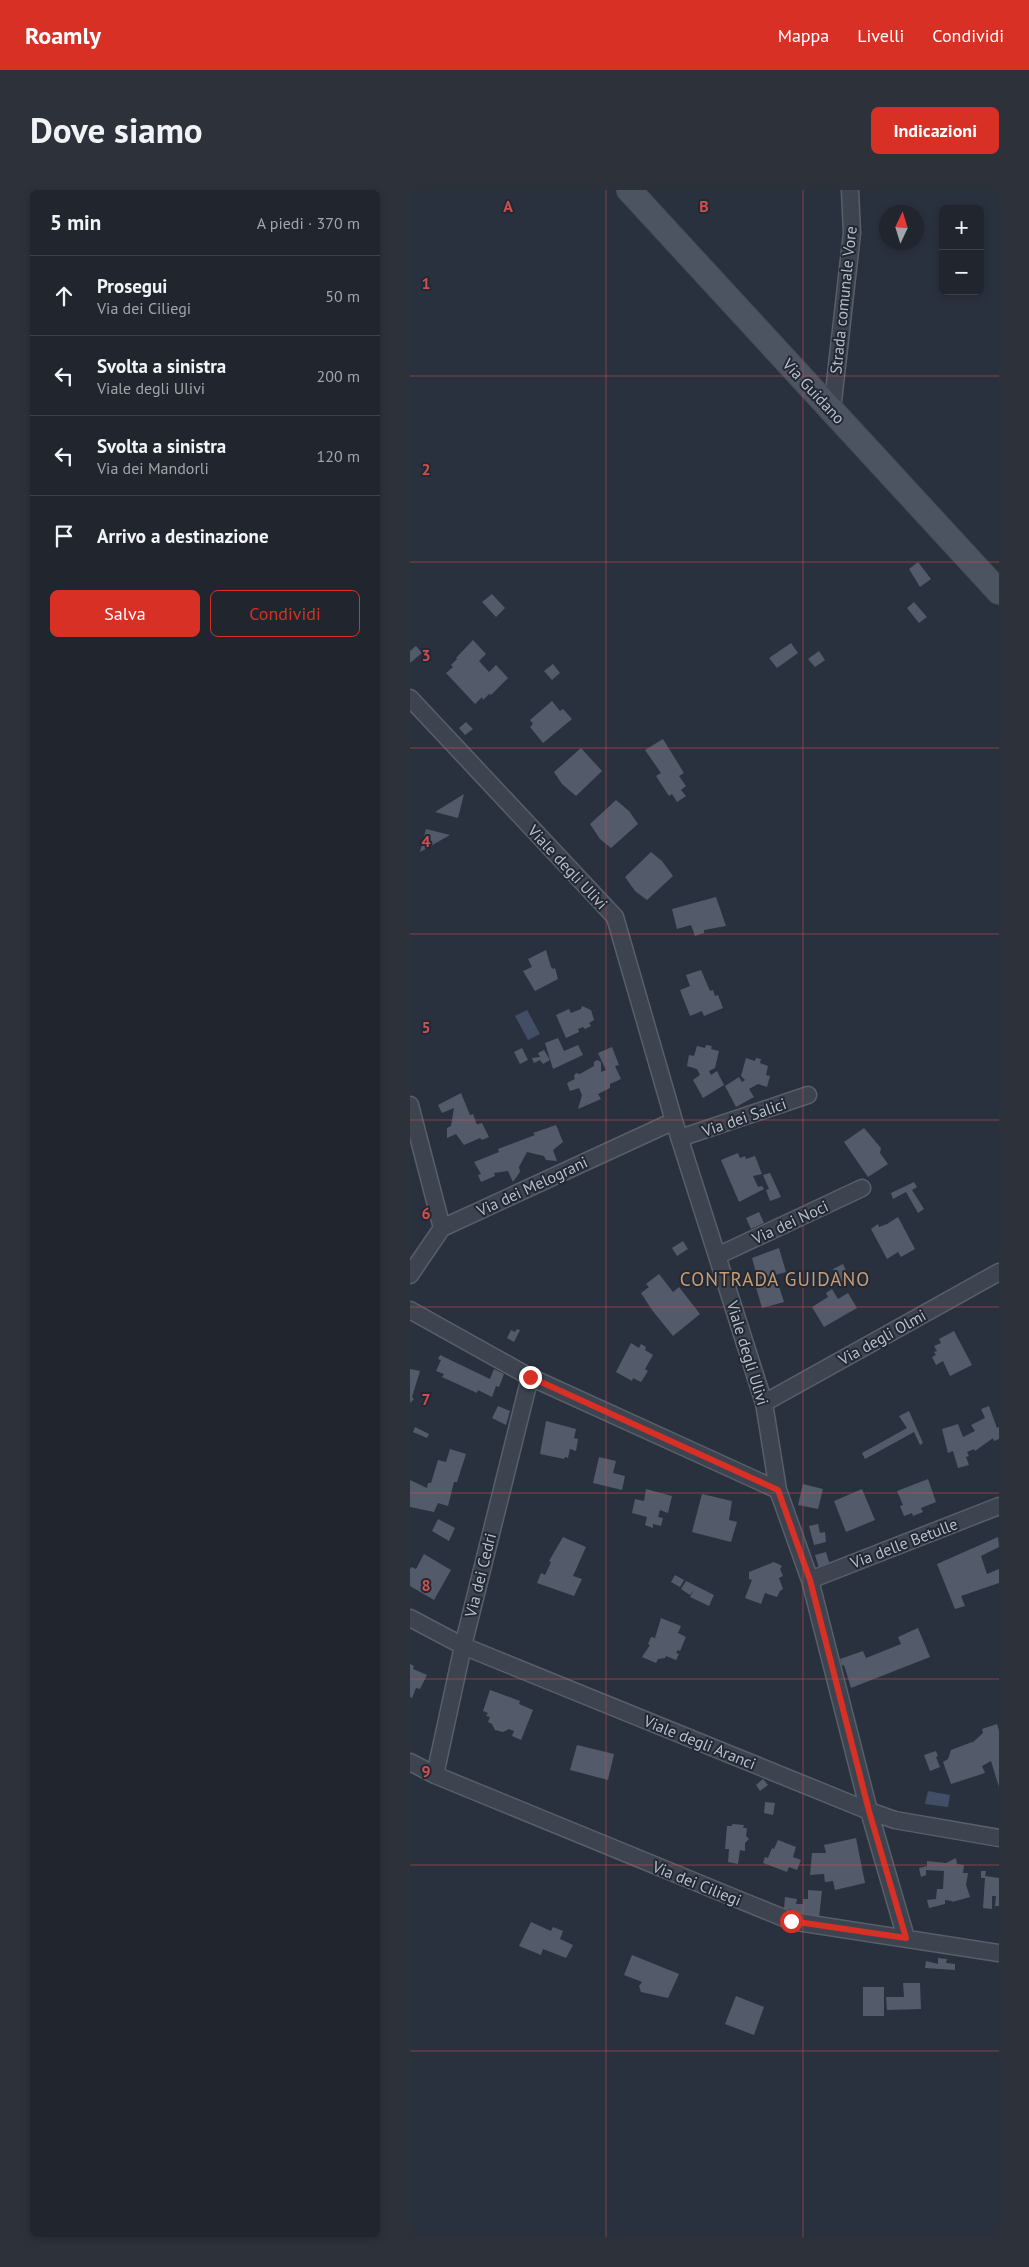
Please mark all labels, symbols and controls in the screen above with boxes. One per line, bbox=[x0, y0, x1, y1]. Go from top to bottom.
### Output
text: Roamly bbox=[25, 20, 101, 51]
text: Mappa bbox=[778, 24, 829, 47]
text: Livelli bbox=[857, 24, 904, 47]
text: Condividi bbox=[932, 24, 1004, 47]
text: Dove siamo bbox=[30, 107, 203, 153]
button: Indicazioni bbox=[871, 107, 999, 154]
text: A bbox=[503, 196, 513, 216]
text: B bbox=[699, 196, 709, 216]
north arrow bbox=[879, 205, 924, 250]
map controls bbox=[939, 205, 984, 295]
button: + bbox=[939, 205, 984, 250]
text: 5 min bbox=[50, 209, 101, 236]
text: A piedi · 370 m bbox=[257, 213, 360, 233]
street label: Strada comunale Vore bbox=[825, 225, 861, 375]
button: − bbox=[939, 250, 984, 295]
text: 1 bbox=[421, 273, 431, 293]
text: Prosegui bbox=[97, 274, 167, 298]
icon: ahead bbox=[50, 282, 78, 310]
text: 50 m bbox=[325, 286, 360, 306]
text: Via dei Ciliegi bbox=[97, 298, 191, 318]
street label: Via Guidano bbox=[778, 353, 849, 428]
text: Svolta a sinistra bbox=[97, 354, 226, 378]
icon: left bbox=[50, 362, 78, 390]
text: 200 m bbox=[317, 366, 360, 386]
text: Viale degli Ulivi bbox=[97, 378, 205, 398]
text: Svolta a sinistra bbox=[97, 434, 226, 458]
icon: left bbox=[50, 442, 78, 470]
text: 120 m bbox=[317, 446, 360, 466]
text: Via dei Mandorli bbox=[97, 458, 209, 478]
text: 2 bbox=[421, 459, 431, 479]
icon: arrive bbox=[50, 522, 78, 550]
text: Arrivo a destinazione bbox=[97, 524, 269, 548]
button: Salva bbox=[50, 590, 200, 637]
button: Condividi bbox=[210, 590, 360, 637]
text: 3 bbox=[421, 645, 431, 665]
street label: Viale degli Ulivi bbox=[523, 820, 612, 913]
text: 4 bbox=[421, 831, 431, 851]
text: 5 bbox=[421, 1017, 431, 1037]
street label: Via dei Salici bbox=[698, 1093, 789, 1141]
street label: Via dei Melograni bbox=[473, 1152, 591, 1221]
street label: Via dei Noci bbox=[748, 1196, 831, 1249]
text: 6 bbox=[421, 1203, 431, 1223]
district label: CONTRADA GUIDANO bbox=[680, 1267, 870, 1291]
street label: Viale degli Ulivi bbox=[722, 1297, 773, 1408]
street label: Via degli Olmi bbox=[834, 1305, 929, 1370]
route end bbox=[519, 1366, 542, 1389]
text: 7 bbox=[421, 1389, 431, 1409]
street label: Via delle Betulle bbox=[847, 1513, 960, 1573]
street label: Via dei Cedri bbox=[460, 1531, 500, 1620]
text: 8 bbox=[421, 1575, 431, 1595]
street label: Viale degli Aranci bbox=[640, 1710, 759, 1774]
text: 9 bbox=[421, 1761, 431, 1781]
street label: Via dei Ciliegi bbox=[649, 1856, 744, 1910]
route start bbox=[780, 1910, 803, 1933]

